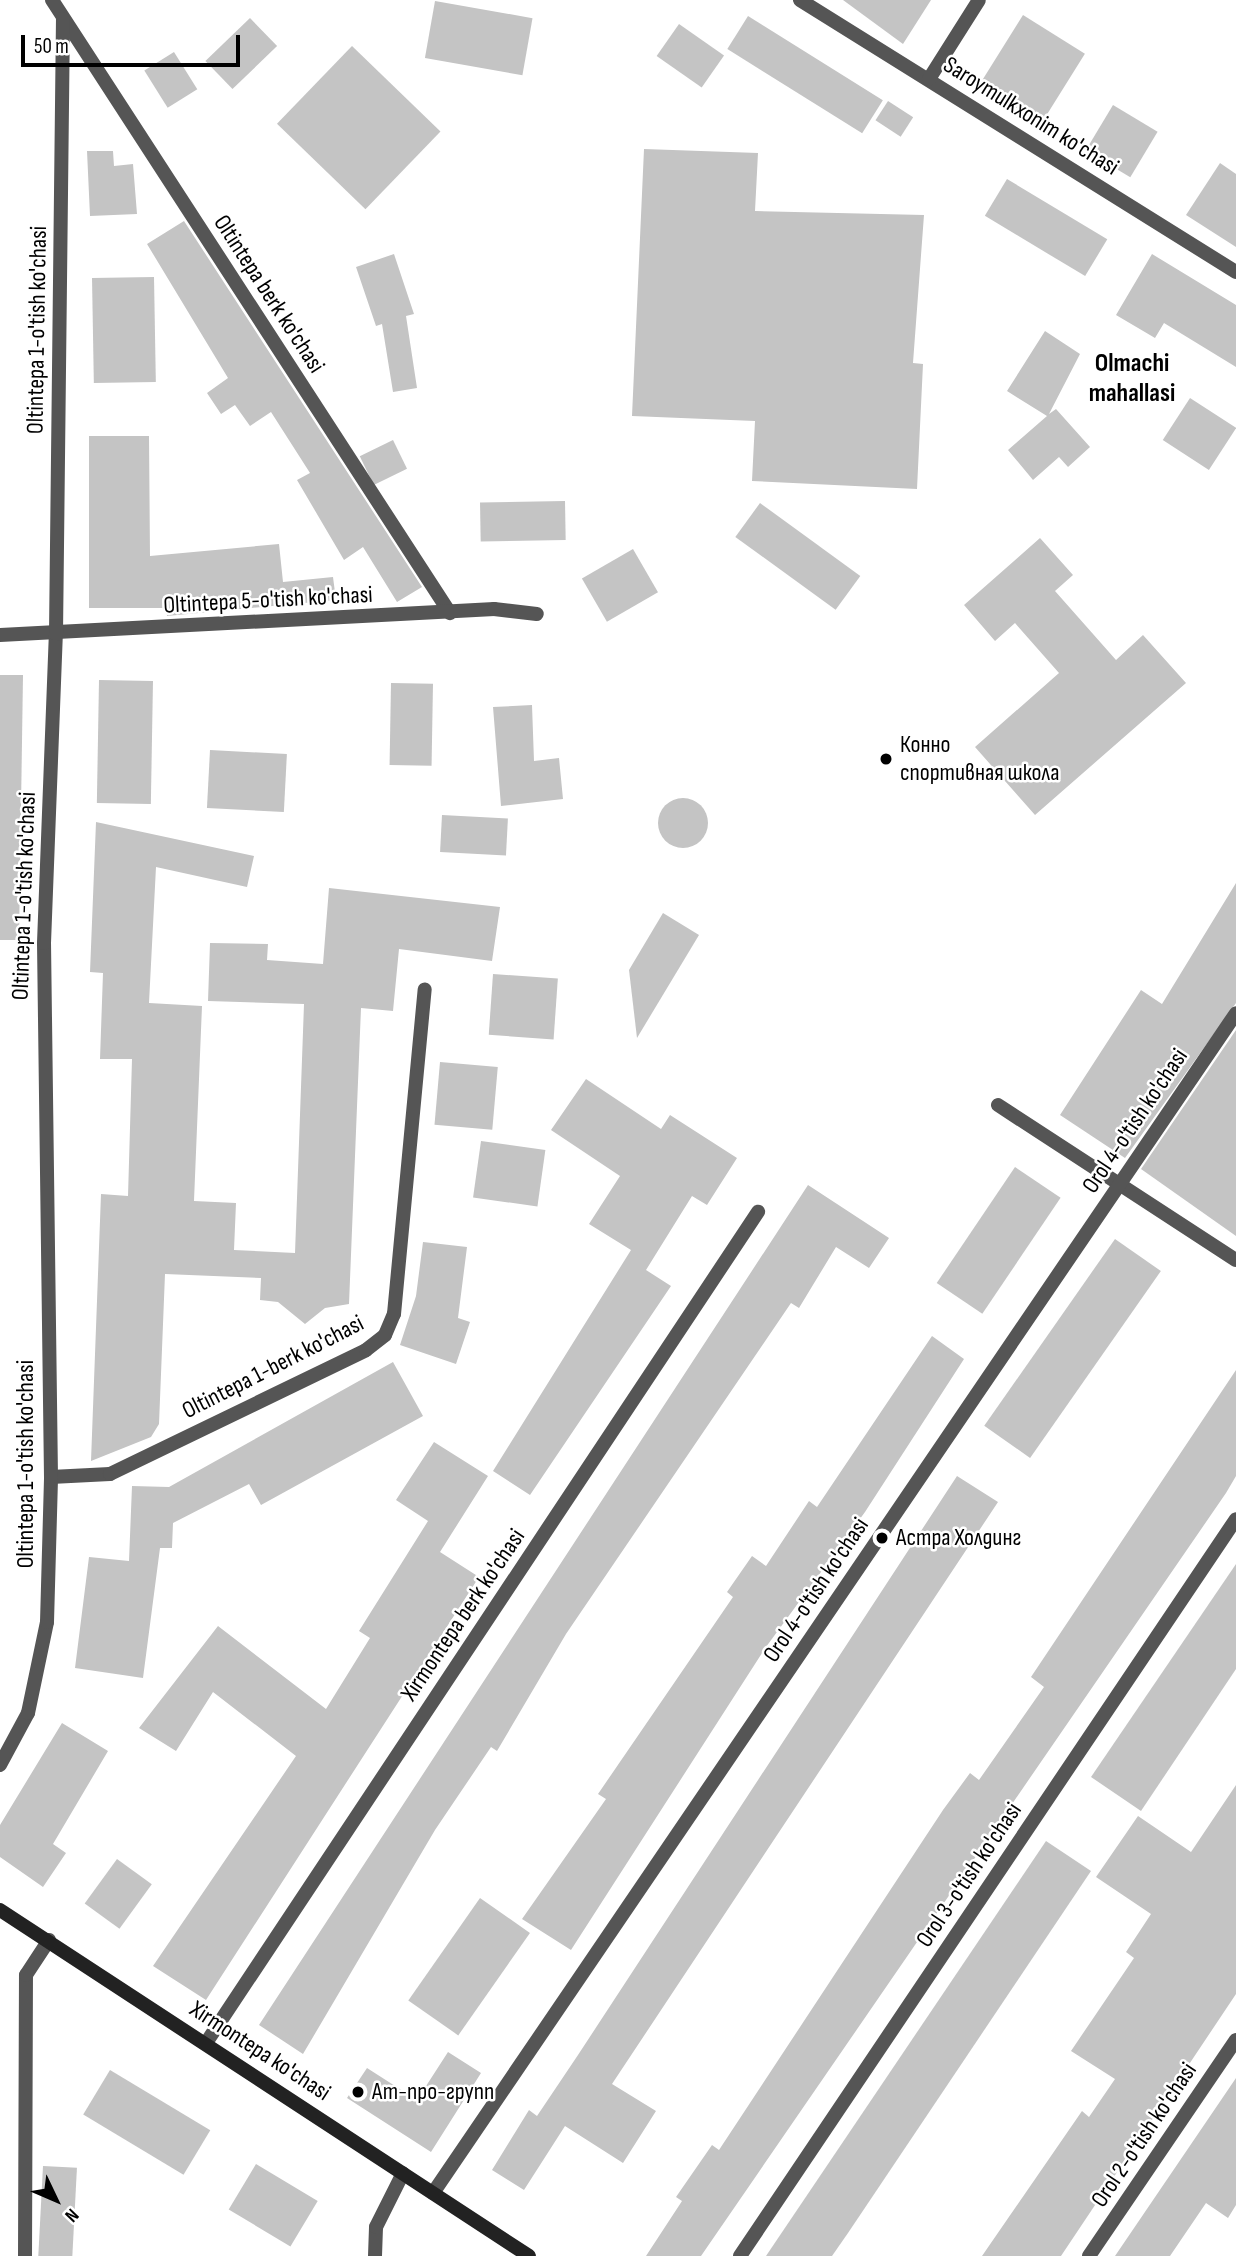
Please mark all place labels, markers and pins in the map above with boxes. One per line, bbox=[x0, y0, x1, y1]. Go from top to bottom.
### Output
place label: Конно спортивная школа bbox=[900, 731, 1060, 787]
marker: Конно спортивная школа bbox=[878, 751, 894, 767]
place label: Астра Холдинг bbox=[896, 1524, 1021, 1552]
marker: Астра Холдинг bbox=[874, 1530, 890, 1546]
place label: Ат-про-групп bbox=[372, 2078, 494, 2106]
marker: Ат-про-групп bbox=[350, 2084, 366, 2100]

